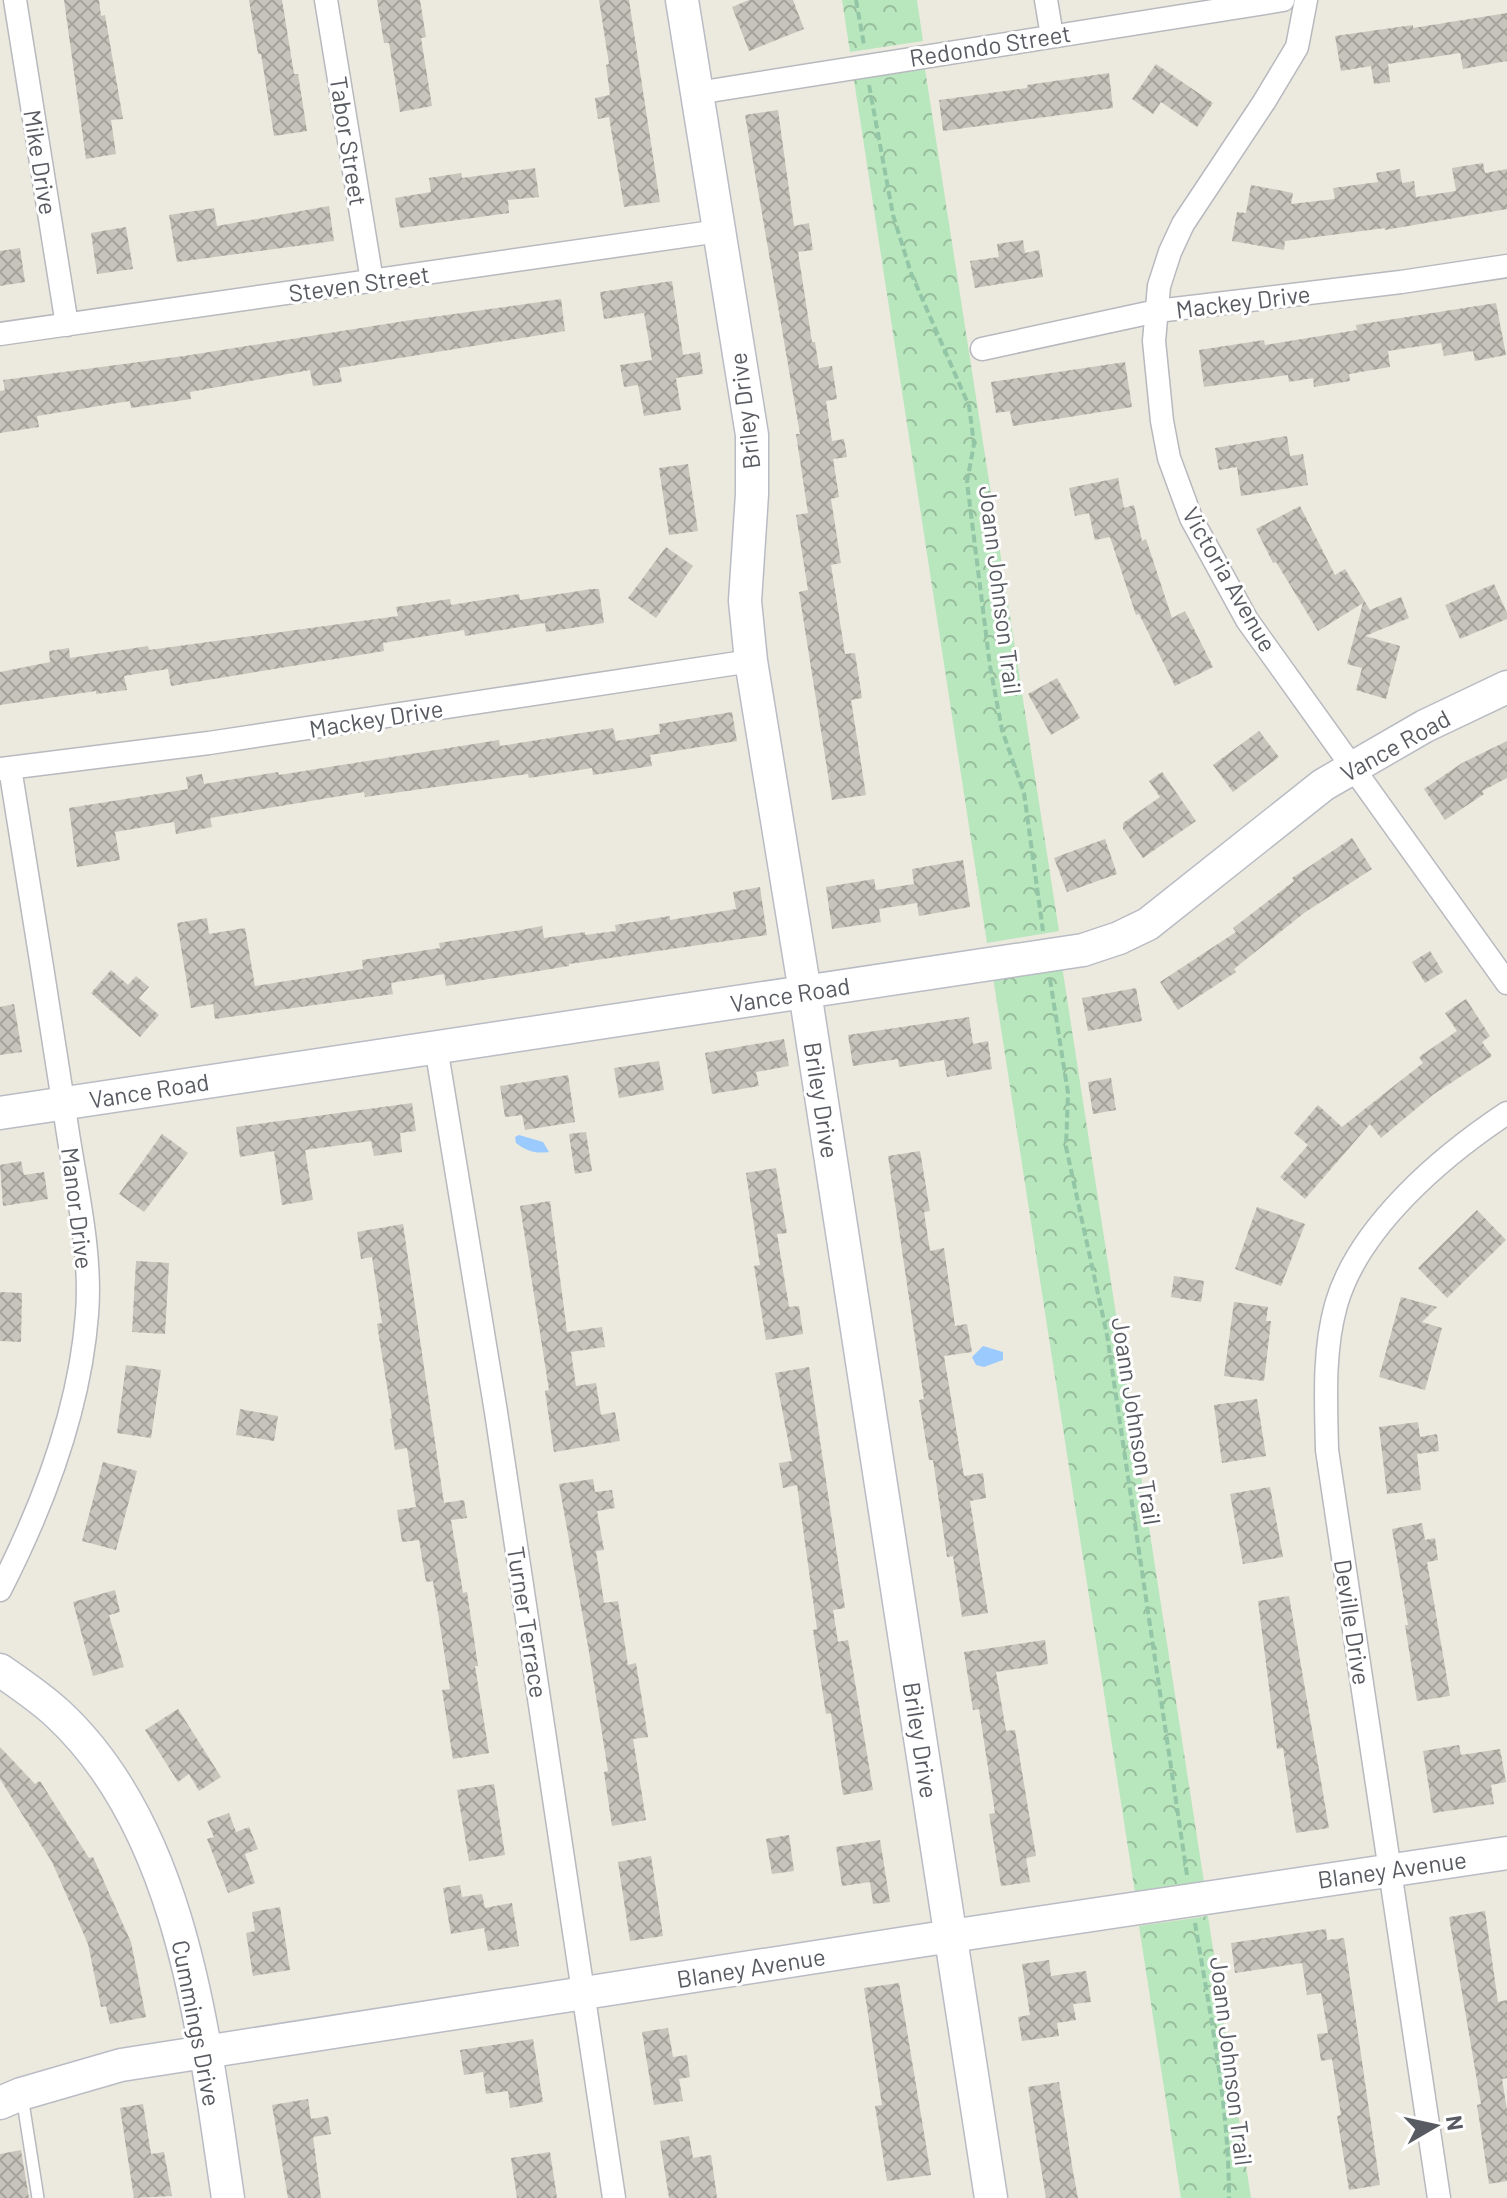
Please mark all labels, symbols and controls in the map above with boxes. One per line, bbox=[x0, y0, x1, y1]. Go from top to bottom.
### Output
street label: Redondo Street bbox=[907, 18, 1073, 72]
street label: Tabor Street bbox=[324, 74, 374, 208]
street label: Mike Drive bbox=[18, 107, 64, 217]
street label: Steven Street bbox=[287, 259, 431, 307]
street label: Mackey Drive bbox=[1174, 278, 1312, 324]
street label: Briley Drive bbox=[722, 351, 766, 471]
street label: Joann Johnson Trail bbox=[974, 484, 1028, 696]
street label: Victoria Avenue bbox=[1177, 501, 1283, 657]
street label: Mackey Drive bbox=[307, 693, 445, 743]
street label: Vance Road bbox=[1335, 703, 1455, 787]
street label: Vance Road bbox=[728, 970, 852, 1018]
street label: Briley Drive bbox=[799, 1040, 845, 1160]
street label: Vance Road bbox=[87, 1066, 211, 1114]
street label: Manor Drive bbox=[56, 1146, 100, 1270]
street label: Joann Johnson Trail bbox=[1106, 1315, 1168, 1527]
street label: Turner Terrace bbox=[502, 1544, 554, 1700]
street label: Deville Drive bbox=[1329, 1557, 1377, 1687]
street label: Briley Drive bbox=[898, 1680, 944, 1800]
street label: Blaney Avenue bbox=[1316, 1844, 1468, 1894]
street label: Cummings Drive bbox=[167, 1937, 227, 2109]
street label: Blaney Avenue bbox=[675, 1941, 827, 1993]
street label: Joann Johnson Trail bbox=[1205, 1955, 1259, 2167]
north arrow bbox=[1395, 2086, 1475, 2166]
text: N bbox=[1442, 2113, 1470, 2132]

